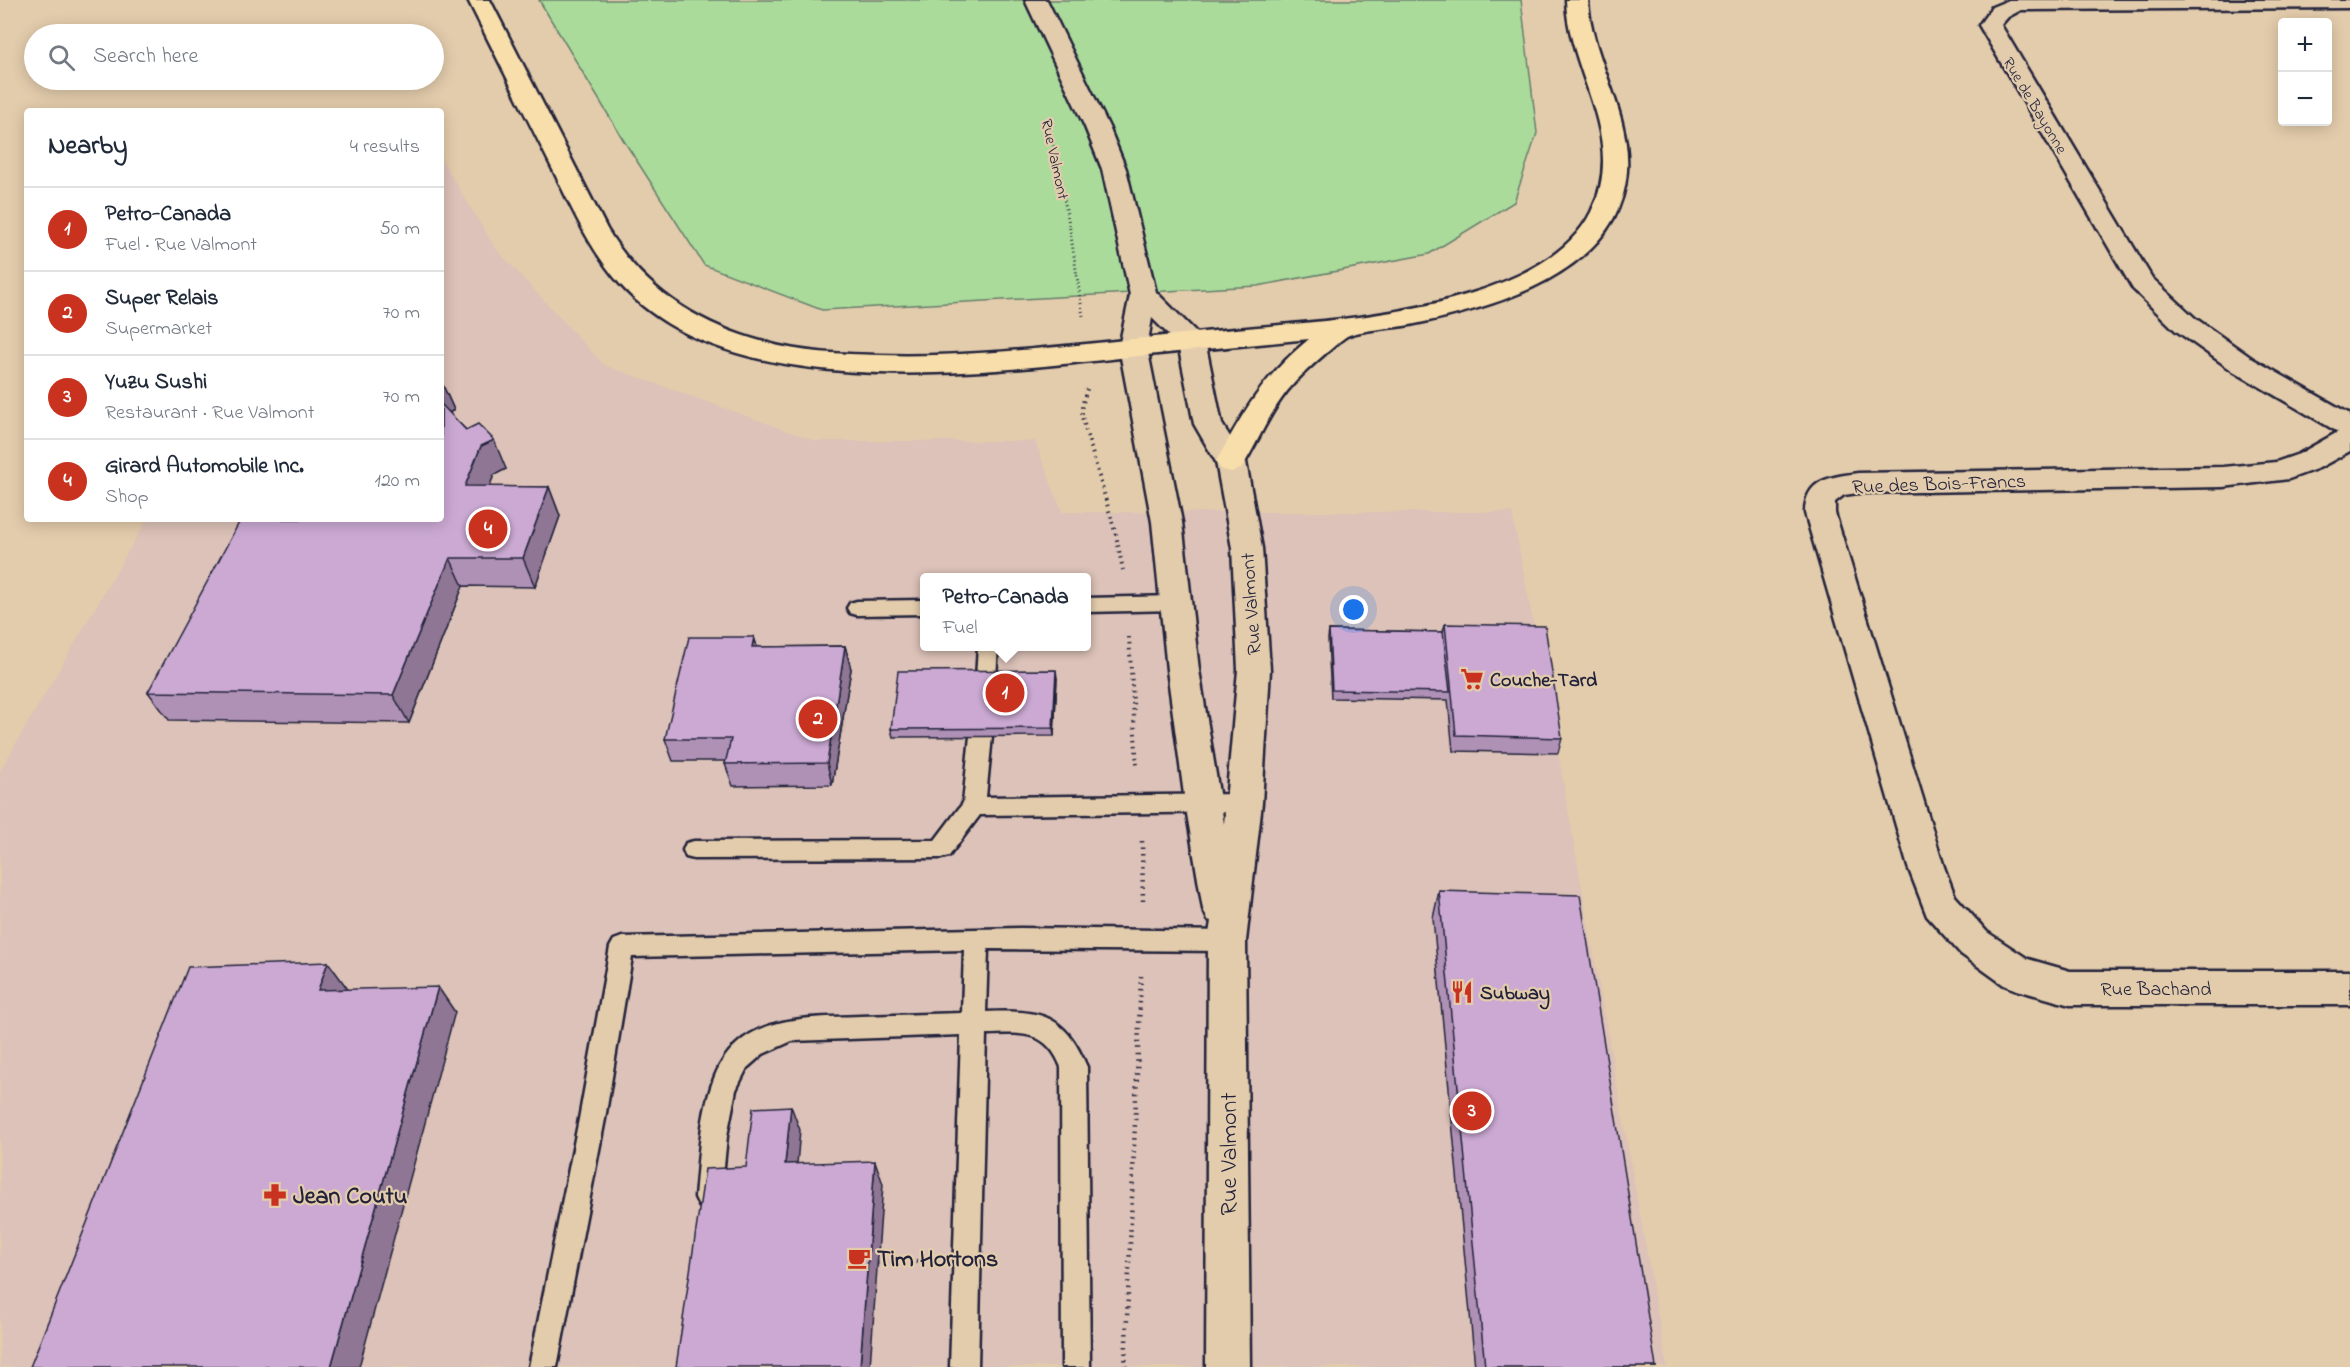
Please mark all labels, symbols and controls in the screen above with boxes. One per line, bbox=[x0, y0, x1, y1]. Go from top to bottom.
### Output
map controls bbox=[2278, 18, 2332, 126]
button: + bbox=[2278, 18, 2332, 72]
search box bbox=[24, 24, 444, 90]
icon: search bbox=[45, 41, 78, 74]
text: Search here bbox=[93, 41, 198, 73]
street label: Rue de Bayonne bbox=[1996, 53, 2073, 160]
button: − bbox=[2278, 72, 2332, 126]
street label: Rue Valmont bbox=[1034, 117, 1074, 203]
text: Nearby bbox=[48, 128, 127, 166]
text: 4 results bbox=[350, 133, 420, 162]
text: Petro-Canada bbox=[105, 199, 231, 231]
text: 1 bbox=[64, 215, 71, 244]
text: 50 m bbox=[379, 215, 420, 244]
text: Fuel · Rue Valmont bbox=[105, 231, 257, 260]
text: Super Relais bbox=[105, 283, 219, 315]
text: 2 bbox=[63, 299, 72, 328]
text: 70 m bbox=[383, 299, 420, 328]
text: Supermarket bbox=[105, 315, 212, 344]
text: Yuzu Sushi bbox=[105, 367, 207, 399]
text: 3 bbox=[63, 383, 72, 412]
text: 70 m bbox=[383, 383, 420, 412]
text: Restaurant · Rue Valmont bbox=[105, 399, 314, 428]
text: Girard Automobile Inc. bbox=[105, 451, 304, 483]
text: 4 bbox=[63, 467, 72, 496]
text: 120 m bbox=[375, 467, 420, 496]
street label: Rue des Bois-Francs bbox=[1852, 468, 2027, 503]
text: Shop bbox=[105, 483, 149, 512]
pin: 4 bbox=[468, 506, 508, 552]
street label: Rue Valmont bbox=[1234, 551, 1271, 656]
popup bbox=[920, 573, 1091, 651]
text: Petro-Canada bbox=[942, 582, 1069, 614]
your location bbox=[1339, 595, 1368, 624]
text: Fuel bbox=[942, 614, 978, 643]
supermarket icon: Couche-Tard bbox=[1459, 666, 1485, 692]
place label: Couche-Tard bbox=[1490, 667, 1598, 696]
pin: 1 bbox=[986, 670, 1024, 716]
pin: 2 bbox=[798, 696, 838, 742]
street label: Rue Bachand bbox=[2101, 976, 2211, 1005]
restaurant icon: Subway bbox=[1449, 979, 1475, 1005]
place label: Subway bbox=[1480, 980, 1550, 1010]
pin: 3 bbox=[1452, 1088, 1492, 1134]
street label: Rue Valmont bbox=[1213, 1093, 1248, 1215]
place label: Jean Coutu bbox=[293, 1180, 408, 1215]
pharmacy icon: Jean Coutu bbox=[262, 1182, 288, 1208]
place label: Tim Hortons bbox=[877, 1243, 998, 1278]
cafe icon: Tim Hortons bbox=[846, 1245, 872, 1271]

